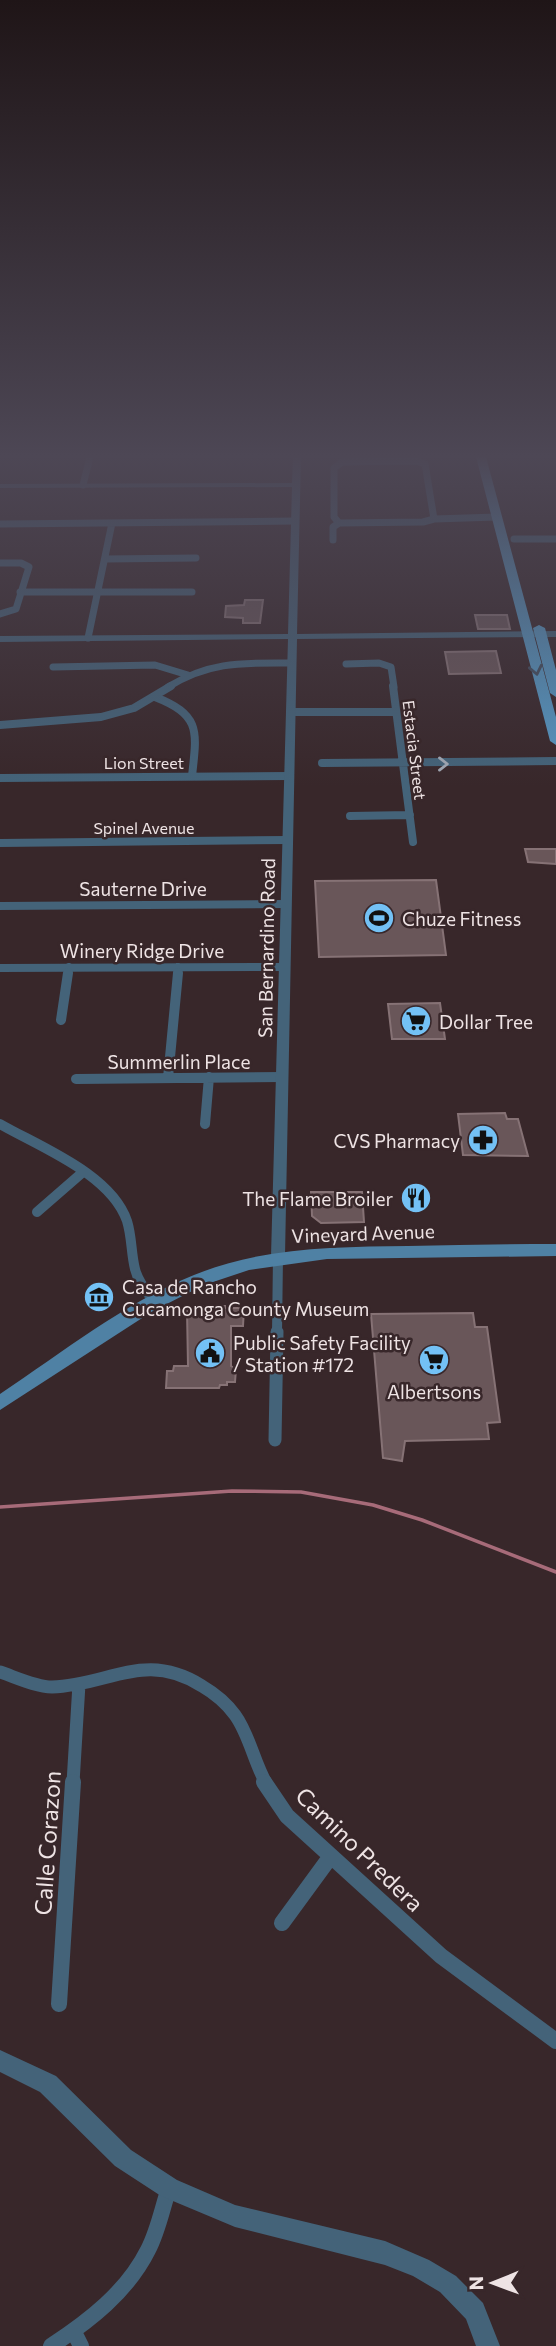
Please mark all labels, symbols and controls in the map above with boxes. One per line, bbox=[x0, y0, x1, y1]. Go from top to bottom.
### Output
one-way arrow bbox=[528, 664, 543, 676]
street label: Estacia Street bbox=[399, 699, 431, 801]
street label: Lion Street bbox=[104, 753, 185, 772]
one-way arrow bbox=[438, 756, 449, 772]
street label: Spinel Avenue bbox=[93, 818, 195, 837]
street label: San Bernardino Road bbox=[253, 858, 279, 1038]
street label: Sauterne Drive bbox=[79, 877, 207, 900]
sports icon: Chuze Fitness bbox=[362, 901, 396, 935]
place label: Chuze Fitness bbox=[402, 907, 521, 930]
street label: Winery Ridge Drive bbox=[60, 939, 224, 962]
supermarket icon: Dollar Tree bbox=[399, 1004, 433, 1038]
place label: Dollar Tree bbox=[439, 1010, 533, 1033]
street label: Summerlin Place bbox=[108, 1050, 250, 1073]
pharmacy icon: CVS Pharmacy bbox=[466, 1123, 500, 1157]
place label: CVS Pharmacy bbox=[333, 1129, 460, 1152]
restaurant icon: The Flame Broiler bbox=[399, 1181, 433, 1215]
place label: The Flame Broiler bbox=[242, 1187, 393, 1210]
street label: Vineyard Avenue bbox=[291, 1219, 435, 1247]
place label: Casa de Rancho Cucamonga County Museum bbox=[122, 1275, 369, 1320]
museum icon: Casa de Rancho Cucamonga County Museum bbox=[82, 1280, 116, 1314]
place label: Public Safety Facility / Station #172 bbox=[233, 1331, 411, 1376]
public building icon: Public Safety Facility / Station #172 bbox=[193, 1336, 227, 1370]
supermarket icon: Albertsons bbox=[417, 1343, 451, 1377]
place label: Albertsons bbox=[387, 1380, 481, 1403]
street label: Calle Corazon bbox=[28, 1770, 66, 1916]
street label: Camino Predera bbox=[290, 1781, 430, 1917]
north arrow bbox=[458, 2248, 528, 2318]
text: N bbox=[464, 2276, 487, 2291]

